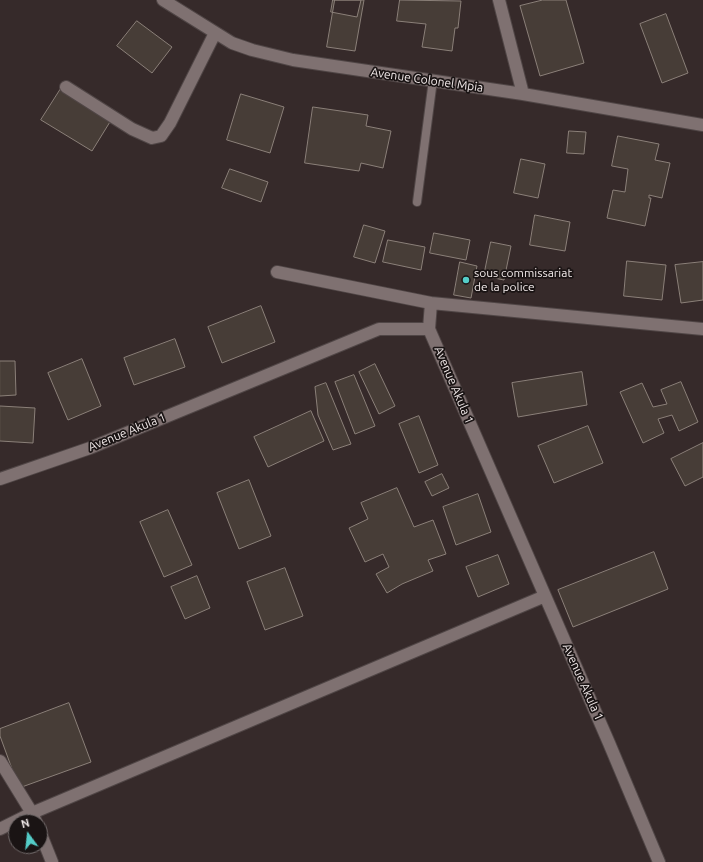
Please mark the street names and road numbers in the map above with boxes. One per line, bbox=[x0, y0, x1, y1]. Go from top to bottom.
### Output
street label: Avenue Colonel Mpia bbox=[370, 65, 484, 95]
street label: Avenue Akula 1 bbox=[431, 344, 477, 426]
street label: Avenue Akula 1 bbox=[86, 410, 168, 454]
street label: Avenue Akula 1 bbox=[560, 641, 606, 723]

